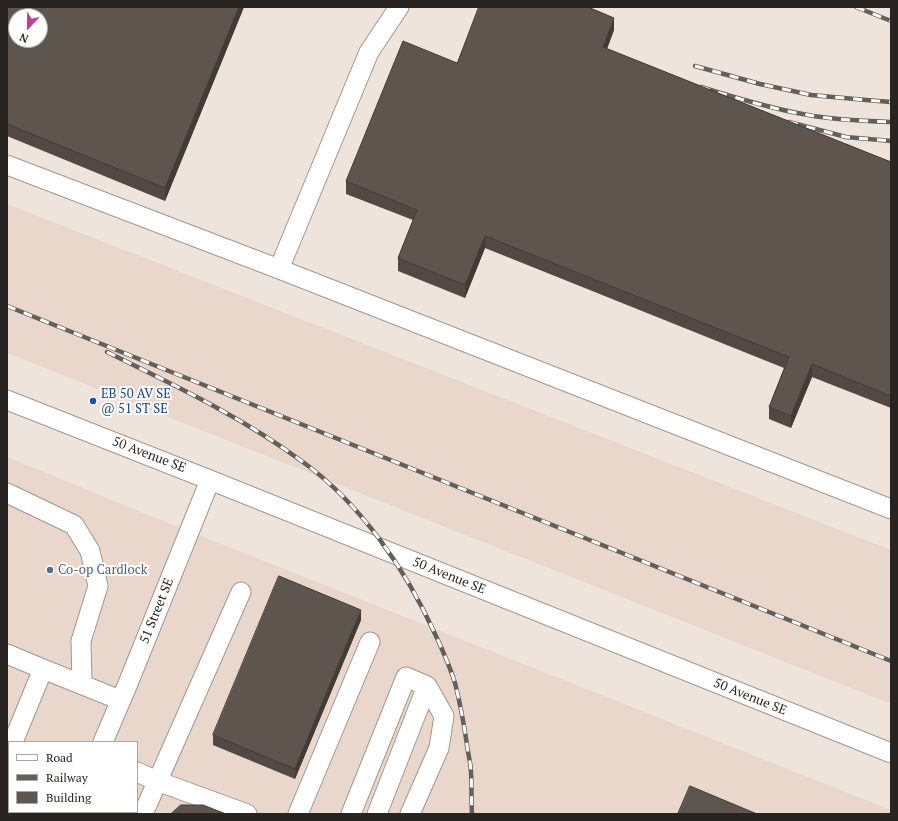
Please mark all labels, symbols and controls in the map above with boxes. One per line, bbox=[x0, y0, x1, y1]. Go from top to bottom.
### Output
north arrow bbox=[8, 8, 48, 48]
text: N bbox=[17, 30, 30, 46]
place label: EB 50 AV SE @ 51 ST SE bbox=[101, 386, 171, 417]
marker: EB 50 AV SE @ 51 ST SE bbox=[88, 396, 98, 406]
street label: 50 Avenue SE bbox=[110, 434, 188, 476]
street label: 50 Avenue SE bbox=[410, 554, 488, 598]
place label: Co-op Cardlock bbox=[58, 562, 147, 578]
marker: Co-op Cardlock bbox=[45, 565, 55, 575]
street label: 51 Street SE bbox=[137, 576, 177, 646]
street label: 50 Avenue SE bbox=[711, 675, 789, 719]
legend bbox=[8, 741, 138, 813]
text: Road bbox=[46, 750, 73, 765]
text: Railway bbox=[46, 770, 88, 785]
text: Building bbox=[46, 790, 91, 805]

